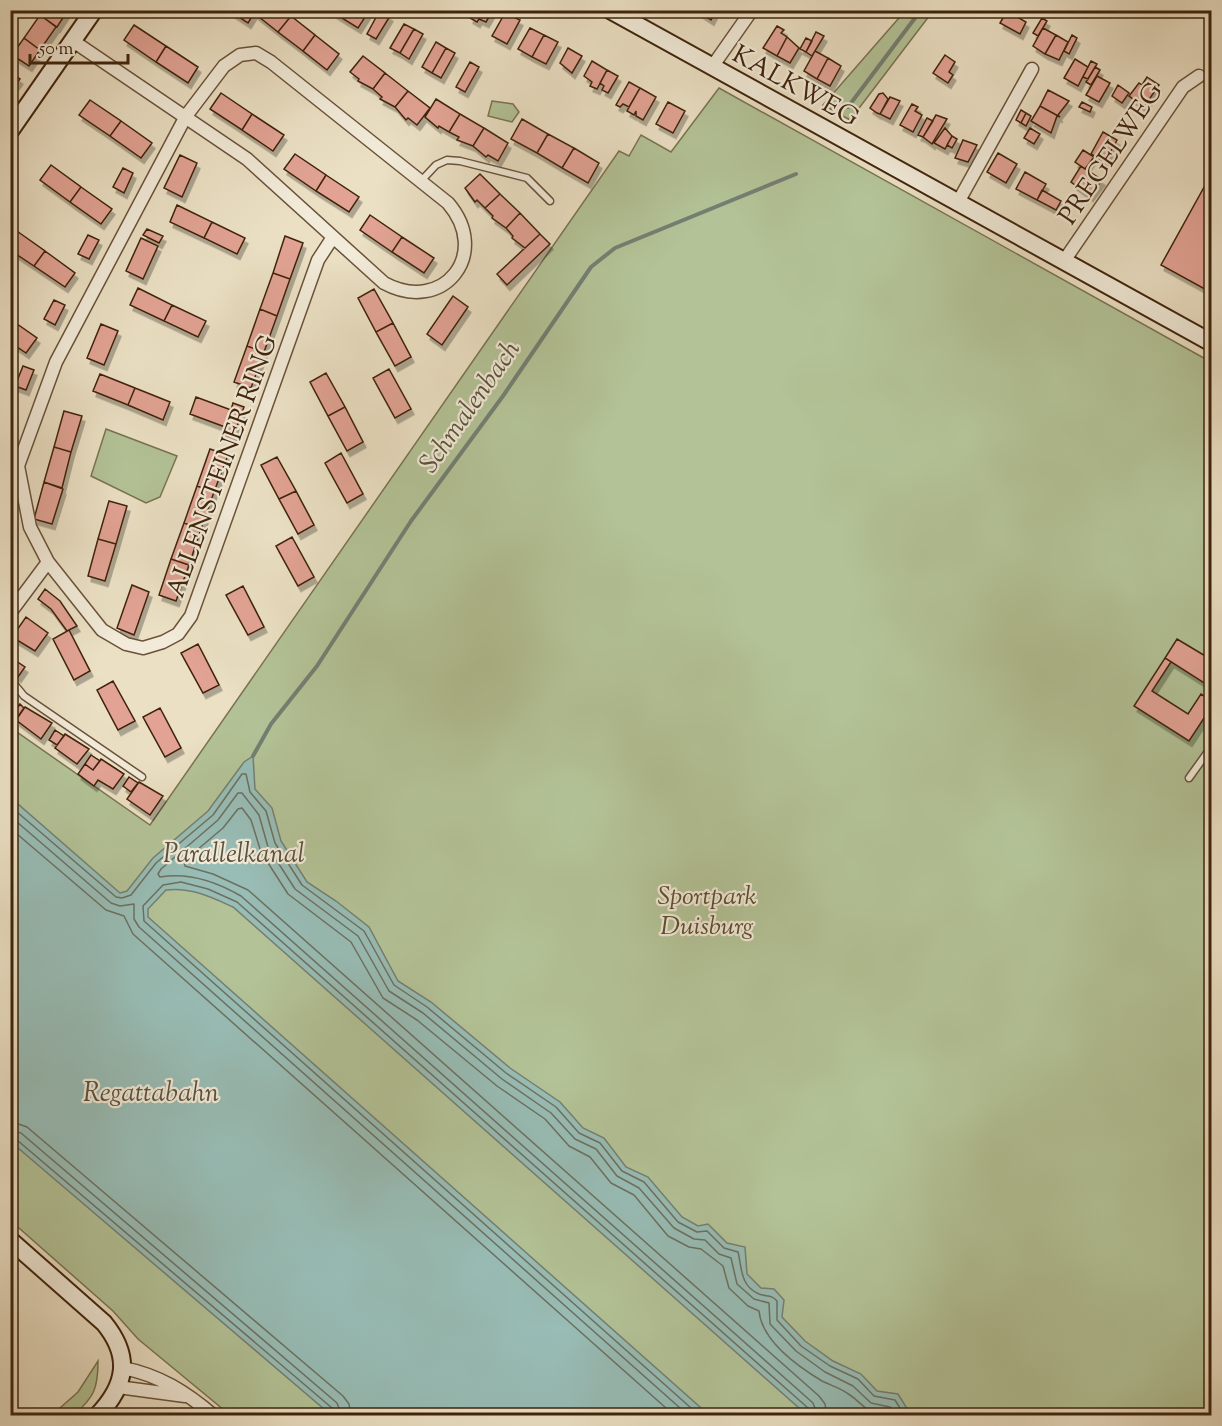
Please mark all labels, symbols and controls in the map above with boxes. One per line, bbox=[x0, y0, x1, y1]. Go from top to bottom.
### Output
scale bar bbox=[30, 27, 128, 65]
text: 50 m bbox=[38, 37, 74, 63]
street label: KALKWEG bbox=[725, 37, 865, 137]
street label: PREGELWEG bbox=[1051, 76, 1173, 233]
street label: ALLENSTEINER RING bbox=[159, 330, 288, 603]
water label: Schmalenbach bbox=[411, 333, 531, 482]
water label: Parallelkanal bbox=[163, 836, 305, 875]
park label: Sportpark Duisburg bbox=[657, 879, 757, 946]
water label: Regattabahn bbox=[83, 1075, 219, 1114]

